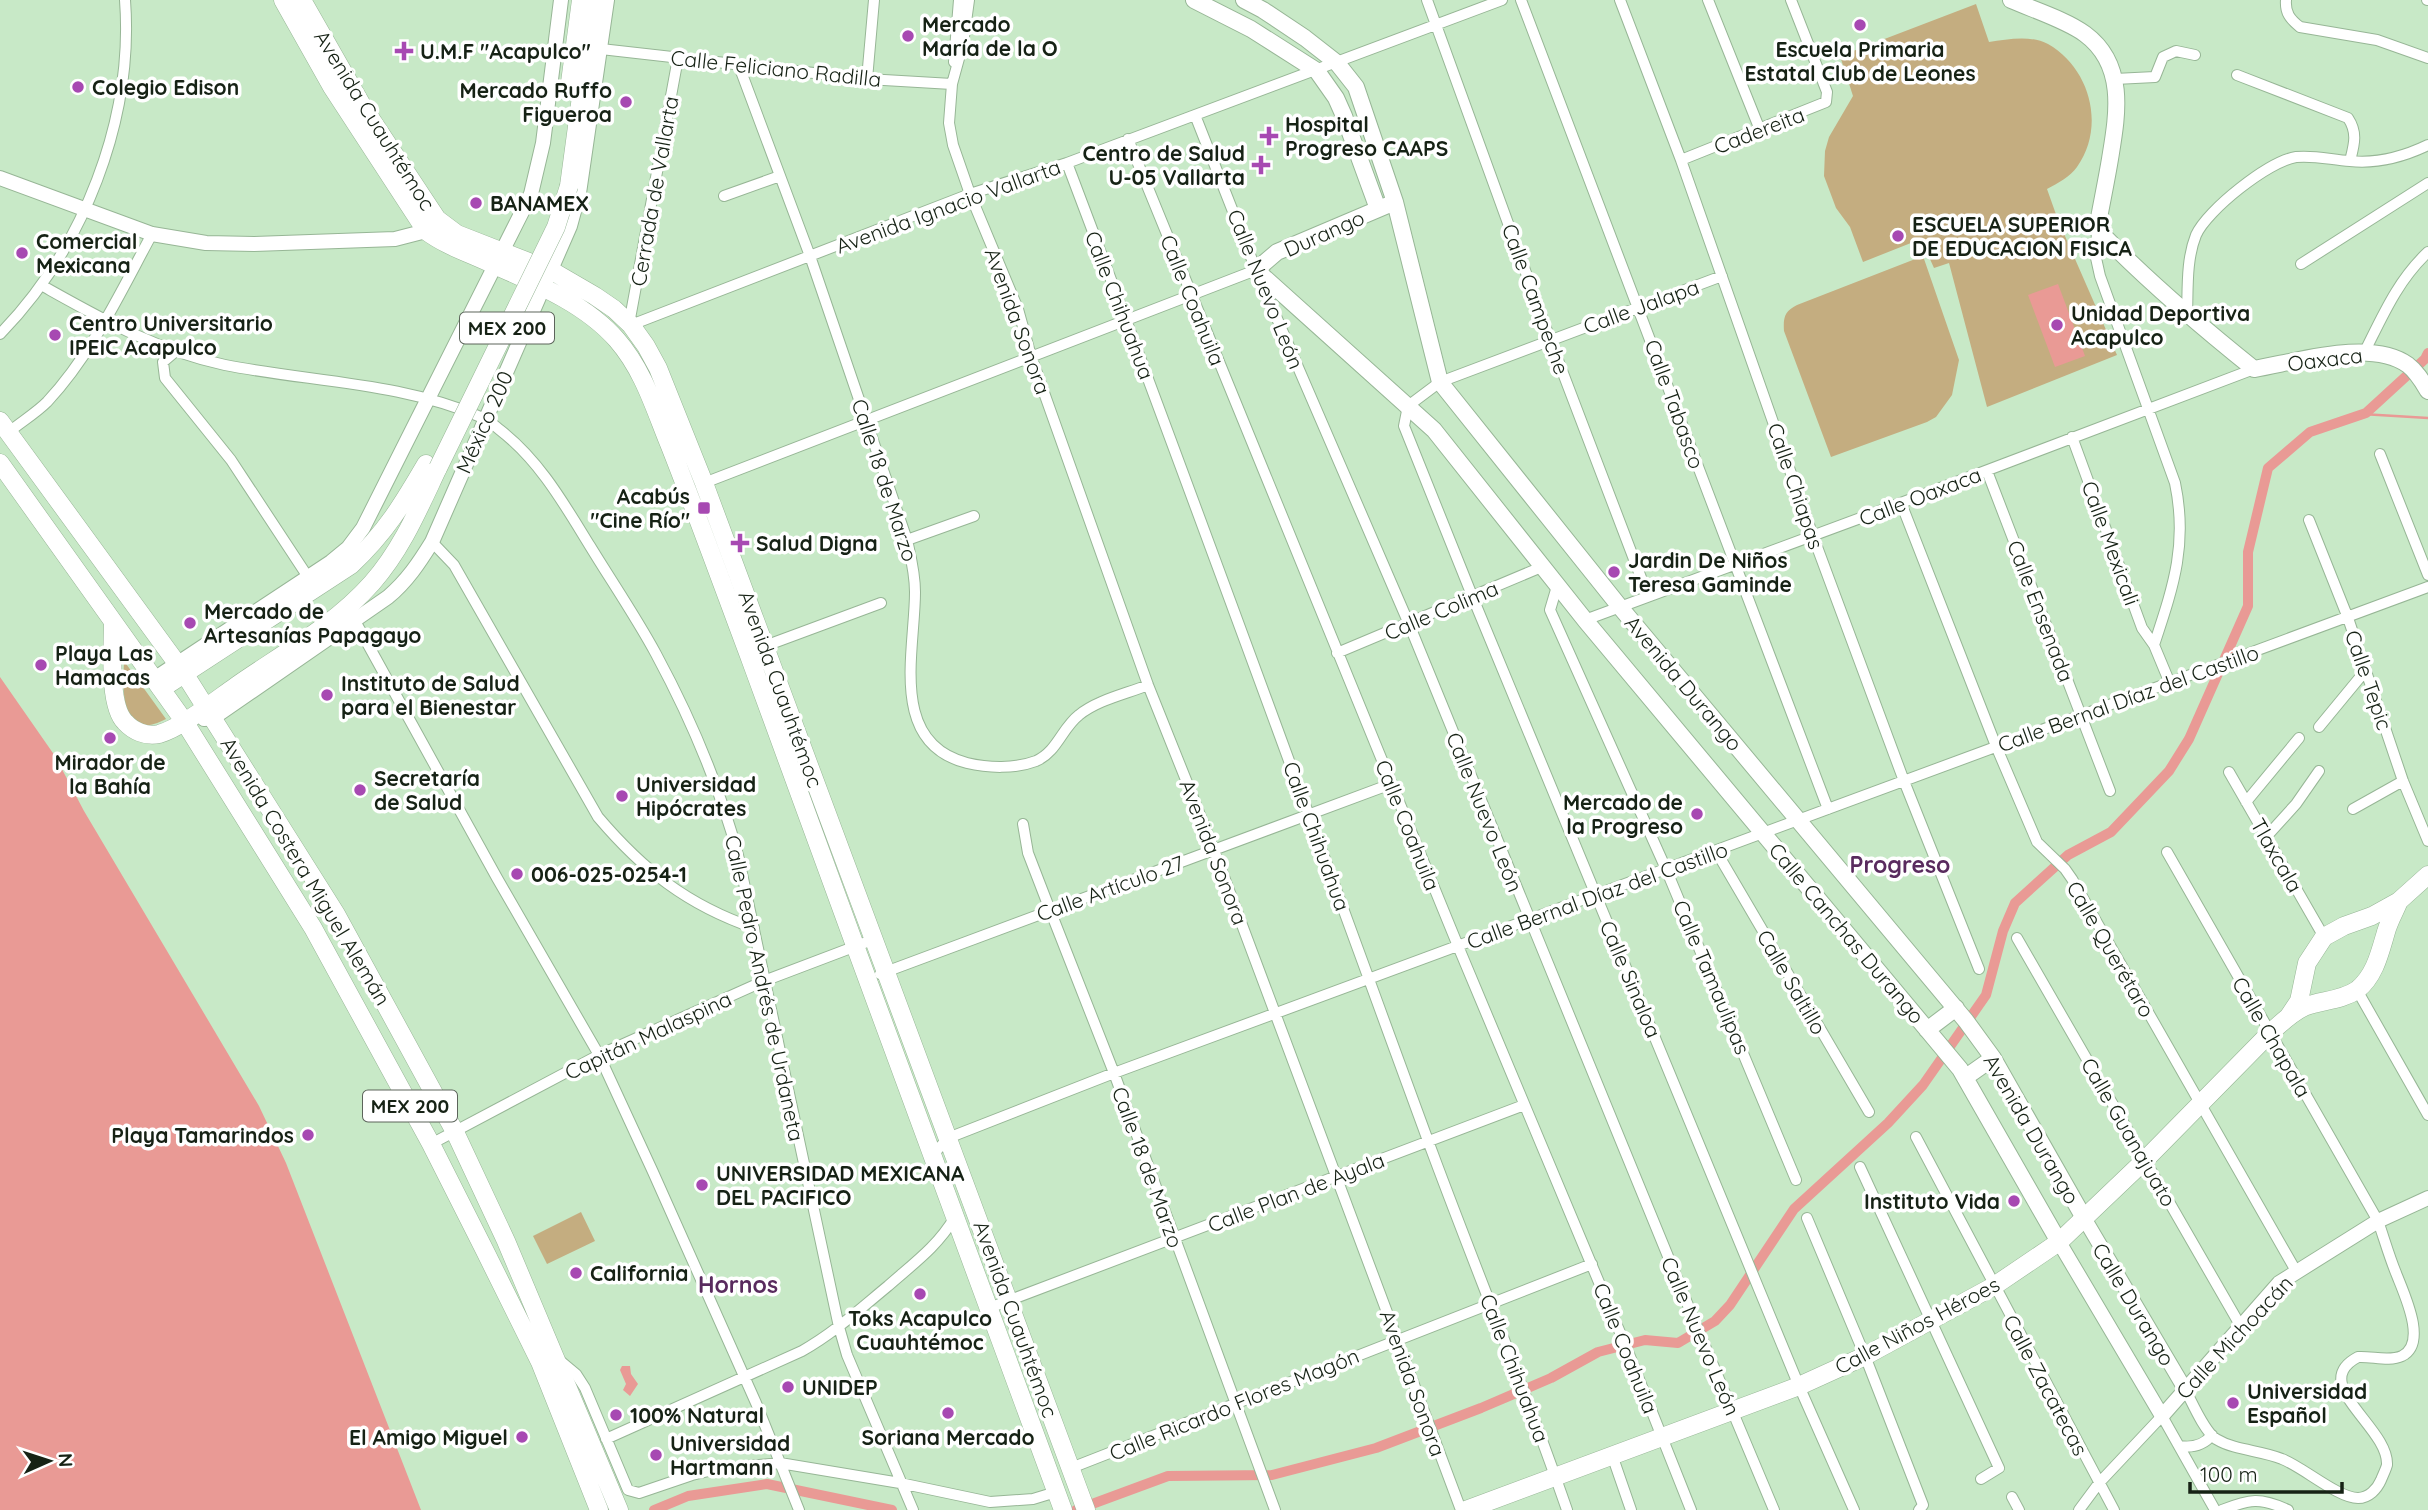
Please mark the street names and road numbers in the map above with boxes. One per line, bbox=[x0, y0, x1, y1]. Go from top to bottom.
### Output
street label: Avenida Cuauhtémoc bbox=[309, 25, 441, 215]
street label: Calle Feliciano Radilla bbox=[670, 44, 882, 92]
street label: Cerrada de Vallarta bbox=[624, 94, 684, 288]
street label: Cadereita bbox=[1710, 101, 1808, 159]
street label: Avenida Ignacio Vallarta bbox=[832, 153, 1064, 259]
street label: Durango bbox=[1280, 204, 1368, 262]
street label: Calle Nuevo León bbox=[1222, 205, 1310, 373]
street label: Calle Campeche bbox=[1497, 220, 1575, 378]
street label: Calle Chihuahua bbox=[1080, 227, 1160, 383]
street label: Calle Coahuila bbox=[1155, 231, 1231, 369]
street label: Avenida Sonora bbox=[980, 244, 1056, 398]
street label: Calle Jalapa bbox=[1580, 273, 1702, 339]
road number: MEX 200 bbox=[460, 312, 554, 344]
street label: Calle Tabasco bbox=[1640, 336, 1710, 472]
street label: Oaxaca bbox=[2286, 342, 2364, 376]
street label: México 200 bbox=[450, 367, 518, 477]
street label: Calle 18 de Marzo bbox=[846, 395, 924, 565]
street label: Calle Chiapas bbox=[1762, 420, 1830, 552]
street label: Calle Oaxaca bbox=[1855, 461, 1985, 531]
street label: Calle Mexicali bbox=[2077, 477, 2145, 609]
street label: Calle Ensenada bbox=[2002, 537, 2080, 685]
street label: Calle Colima bbox=[1380, 574, 1502, 646]
street label: Avenida Cuauhtémoc bbox=[733, 587, 829, 791]
street label: Avenida Durango bbox=[1620, 610, 1748, 756]
street label: Calle Tepic bbox=[2340, 627, 2398, 733]
street label: Calle Bernal Díaz del Castillo bbox=[1994, 639, 2262, 757]
street label: Calle Nuevo León bbox=[1441, 728, 1529, 896]
street label: Avenida Costera Miguel Alemán bbox=[215, 732, 397, 1010]
street label: Calle Coahuila bbox=[1370, 756, 1446, 894]
street label: Calle Chihuahua bbox=[1278, 758, 1356, 914]
street label: Avenida Sonora bbox=[1174, 776, 1254, 928]
street label: Tlaxcala bbox=[2245, 813, 2309, 897]
street label: Calle Pedro Andrés de Urdaneta bbox=[720, 833, 810, 1143]
street label: Calle Bernal Díaz del Castillo bbox=[1463, 836, 1731, 954]
street label: Calle Canchas Durango bbox=[1764, 837, 1930, 1029]
street label: Calle Artículo 27 bbox=[1033, 849, 1187, 927]
street label: Calle Querétaro bbox=[2061, 876, 2161, 1022]
street label: Calle Tamaulipas bbox=[1668, 896, 1756, 1058]
street label: Calle Sinaloa bbox=[1595, 917, 1667, 1041]
street label: Calle Saltillo bbox=[1752, 925, 1832, 1039]
street label: Calle Chapala bbox=[2227, 972, 2317, 1102]
street label: Capitán Malaspina bbox=[560, 985, 736, 1085]
street label: Avenida Durango bbox=[1979, 1049, 2085, 1209]
street label: Calle Guanajuato bbox=[2076, 1053, 2182, 1211]
street label: Calle 18 de Marzo bbox=[1107, 1083, 1189, 1251]
road number: MEX 200 bbox=[363, 1090, 457, 1122]
street label: Calle Plan de Ayala bbox=[1204, 1146, 1388, 1238]
street label: Avenida Cuauhtémoc bbox=[968, 1217, 1064, 1421]
street label: Calle Durango bbox=[2087, 1238, 2181, 1370]
street label: Calle Nuevo León bbox=[1656, 1253, 1746, 1419]
street label: Calle Michoacán bbox=[2170, 1270, 2298, 1404]
street label: Calle Niños Héroes bbox=[1830, 1271, 2004, 1379]
street label: Calle Coahuila bbox=[1588, 1279, 1664, 1417]
street label: Calle Chihuahua bbox=[1475, 1290, 1555, 1446]
street label: Avenida Sonora bbox=[1375, 1306, 1451, 1460]
street label: Calle Zacatecas bbox=[1998, 1310, 2094, 1460]
street label: Calle Ricardo Flores Magón bbox=[1105, 1342, 1363, 1466]

